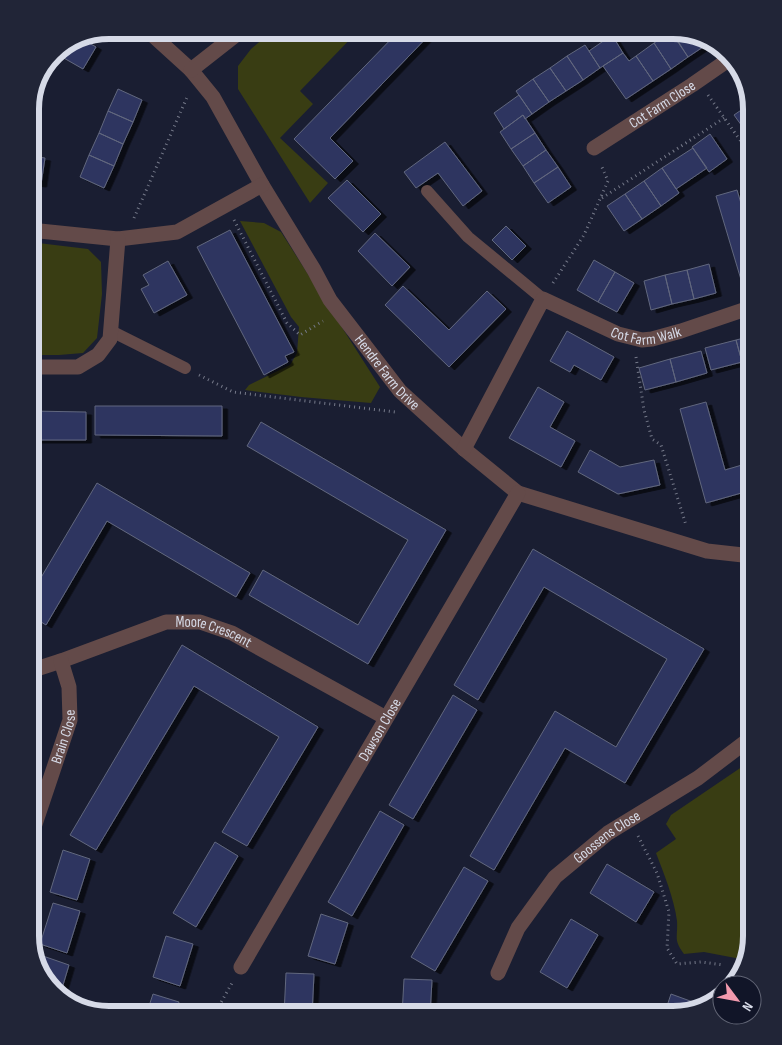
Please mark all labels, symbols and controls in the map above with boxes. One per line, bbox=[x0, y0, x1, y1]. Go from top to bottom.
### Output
street label: Cot Farm Close bbox=[625, 76, 699, 133]
street label: Cot Farm Walk bbox=[607, 322, 684, 350]
street label: Hendre Farm Drive bbox=[350, 331, 424, 414]
street label: Moore Crescent bbox=[176, 613, 255, 652]
street label: Dawson Close bbox=[354, 695, 406, 765]
street label: Brain Close bbox=[47, 709, 80, 766]
street label: Goossens Close bbox=[570, 806, 644, 868]
north arrow bbox=[712, 975, 762, 1025]
text: N bbox=[738, 999, 757, 1014]

